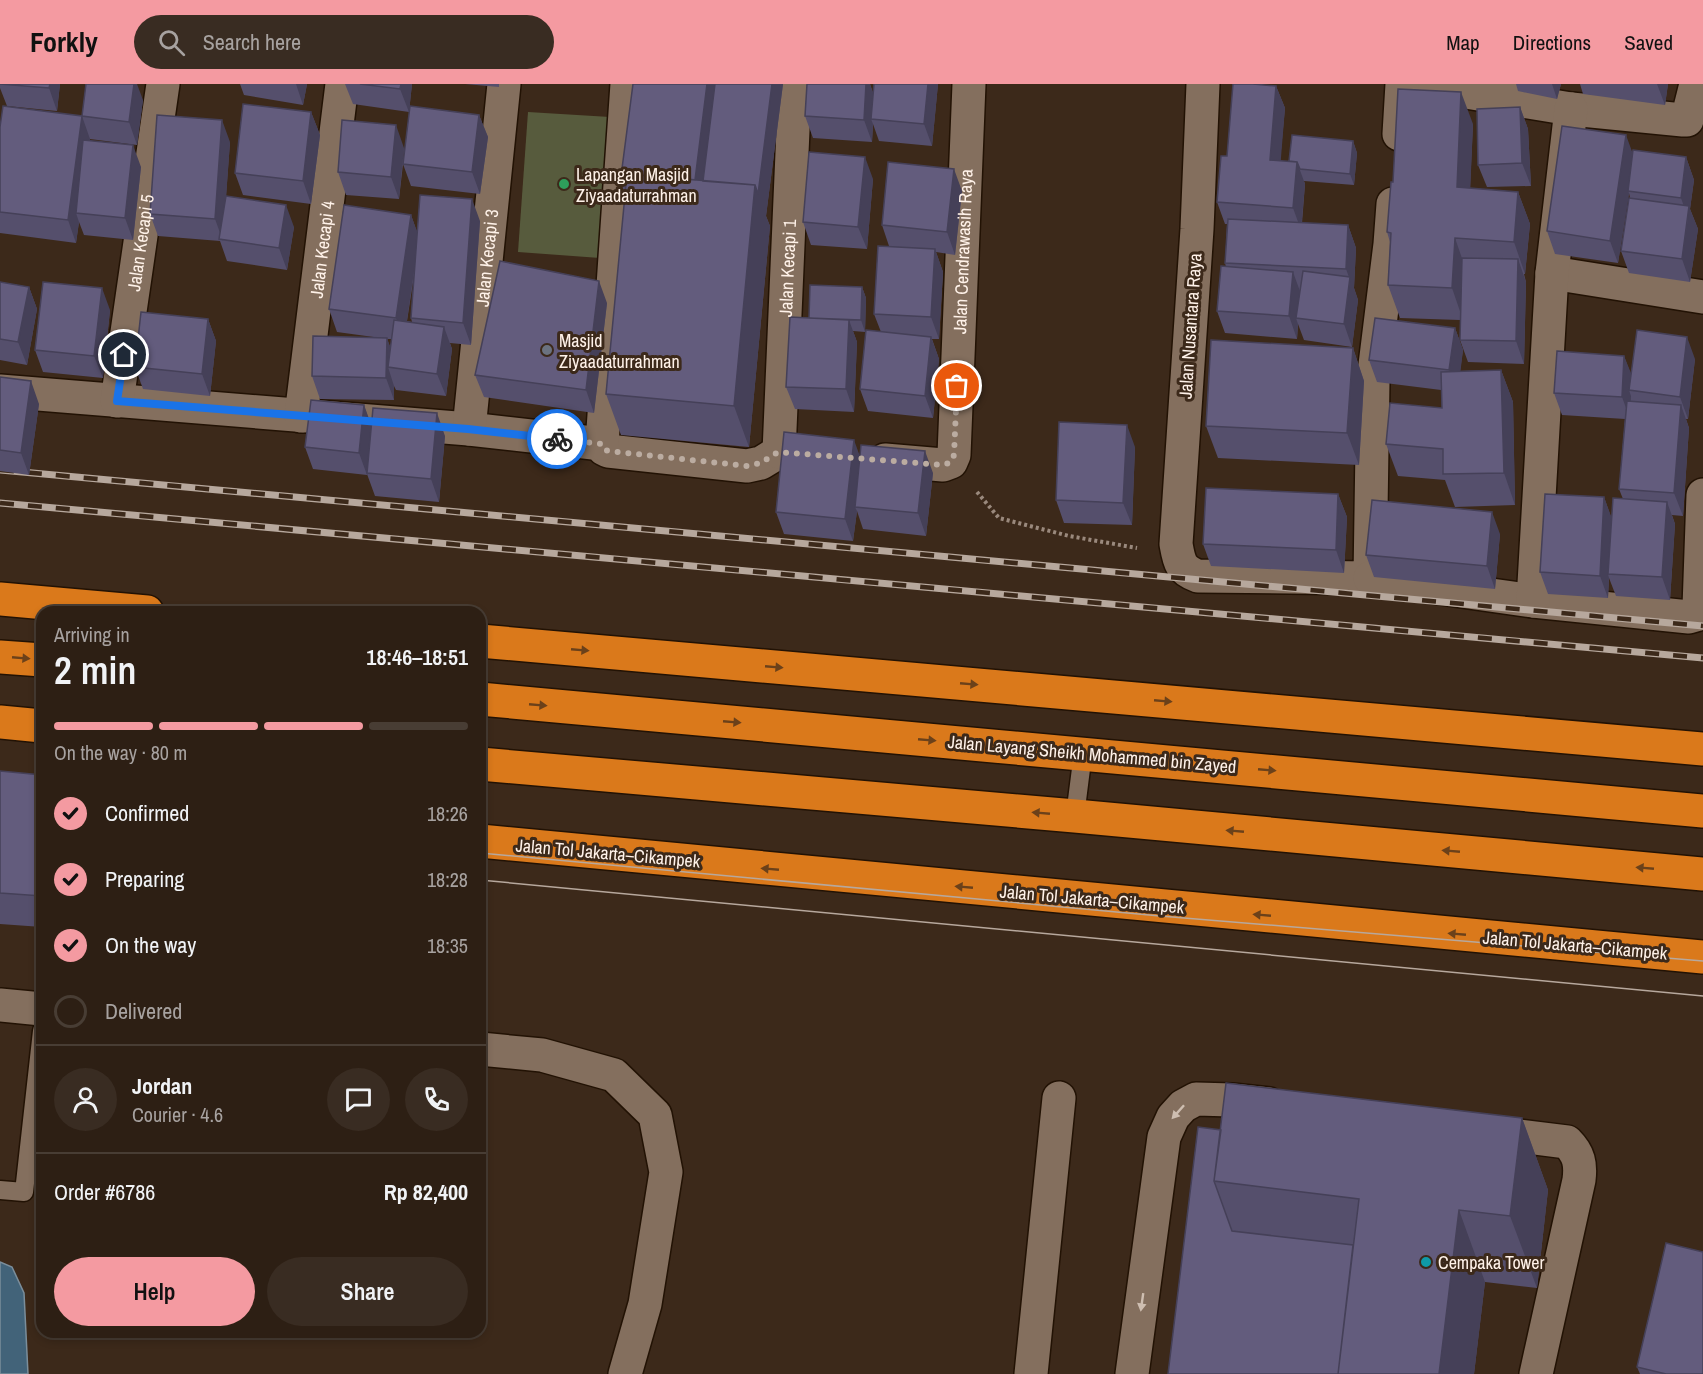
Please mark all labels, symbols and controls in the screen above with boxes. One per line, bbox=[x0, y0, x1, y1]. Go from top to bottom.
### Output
search box bbox=[134, 15, 554, 69]
text: Forkly bbox=[30, 23, 98, 61]
icon: search bbox=[155, 26, 188, 59]
text: Search here bbox=[203, 27, 301, 57]
text: Map bbox=[1446, 28, 1480, 57]
text: Directions bbox=[1513, 28, 1591, 57]
text: Saved bbox=[1624, 28, 1673, 57]
place label: Lapangan Masjid Ziyaadaturrahman bbox=[576, 162, 697, 208]
street label: Jalan Cendrawasih Raya bbox=[946, 169, 978, 335]
marker: Lapangan Masjid Ziyaadaturrahman bbox=[557, 177, 571, 191]
street label: Jalan Kecapi 5 bbox=[121, 192, 159, 293]
street label: Jalan Kecapi 4 bbox=[303, 199, 340, 299]
street label: Jalan Kecapi 3 bbox=[469, 208, 504, 308]
street label: Jalan Kecapi 1 bbox=[772, 218, 802, 318]
street label: Jalan Nusantara Raya bbox=[1172, 252, 1208, 400]
place label: Masjid Ziyaadaturrahman bbox=[559, 328, 680, 374]
pin bbox=[98, 329, 149, 380]
icon: home bbox=[107, 338, 140, 371]
marker: Masjid Ziyaadaturrahman bbox=[540, 343, 554, 357]
pin bbox=[931, 360, 982, 411]
icon: bag bbox=[940, 369, 973, 402]
courier bbox=[527, 409, 587, 469]
icon: bike bbox=[541, 423, 574, 456]
text: Arriving in bbox=[54, 621, 130, 648]
text: 18:46–18:51 bbox=[366, 642, 468, 672]
text: 2 min bbox=[54, 644, 136, 696]
one-way arrow bbox=[571, 645, 590, 655]
one-way arrow bbox=[12, 653, 31, 663]
one-way arrow bbox=[765, 662, 784, 672]
one-way arrow bbox=[959, 679, 978, 689]
one-way arrow bbox=[1153, 696, 1172, 706]
one-way arrow bbox=[529, 700, 548, 710]
one-way arrow bbox=[723, 717, 742, 727]
street label: Jalan Layang Sheikh Mohammed bin Zayed bbox=[947, 729, 1237, 779]
one-way arrow bbox=[917, 735, 936, 744]
text: On the way · 80 m bbox=[54, 739, 187, 766]
one-way arrow bbox=[1258, 765, 1277, 775]
icon: check bbox=[54, 797, 87, 830]
text: Confirmed bbox=[105, 798, 189, 828]
text: 18:26 bbox=[427, 800, 468, 827]
one-way arrow bbox=[1032, 808, 1051, 818]
one-way arrow bbox=[1226, 826, 1245, 836]
street label: Jalan Tol Jakarta–Cikampek bbox=[515, 832, 702, 874]
one-way arrow bbox=[1441, 846, 1460, 856]
icon: check bbox=[54, 863, 87, 896]
one-way arrow bbox=[1635, 863, 1654, 873]
text: Preparing bbox=[105, 864, 184, 894]
one-way arrow bbox=[760, 864, 779, 874]
text: 18:28 bbox=[427, 866, 468, 893]
street label: Jalan Tol Jakarta–Cikampek bbox=[999, 878, 1186, 920]
one-way arrow bbox=[954, 882, 973, 892]
one-way arrow bbox=[1253, 910, 1272, 920]
street label: Jalan Tol Jakarta–Cikampek bbox=[1482, 924, 1669, 966]
icon: check bbox=[54, 929, 87, 962]
one-way arrow bbox=[1447, 929, 1466, 939]
text: On the way bbox=[105, 930, 196, 960]
text: 18:35 bbox=[427, 932, 468, 959]
text: Delivered bbox=[105, 996, 182, 1026]
button: person bbox=[54, 1068, 117, 1131]
button: chat bbox=[327, 1068, 390, 1131]
button: phone bbox=[405, 1068, 468, 1131]
text: Jordan bbox=[132, 1071, 192, 1101]
text: Courier · 4.6 bbox=[132, 1101, 223, 1128]
one-way arrow bbox=[1171, 1105, 1185, 1120]
text: Order #6786 bbox=[54, 1177, 155, 1207]
text: Rp 82,400 bbox=[384, 1177, 468, 1207]
place label: Cempaka Tower bbox=[1438, 1250, 1544, 1275]
marker: Cempaka Tower bbox=[1419, 1255, 1433, 1269]
button: Help bbox=[54, 1257, 255, 1326]
button: Share bbox=[267, 1257, 468, 1326]
one-way arrow bbox=[1137, 1292, 1147, 1311]

